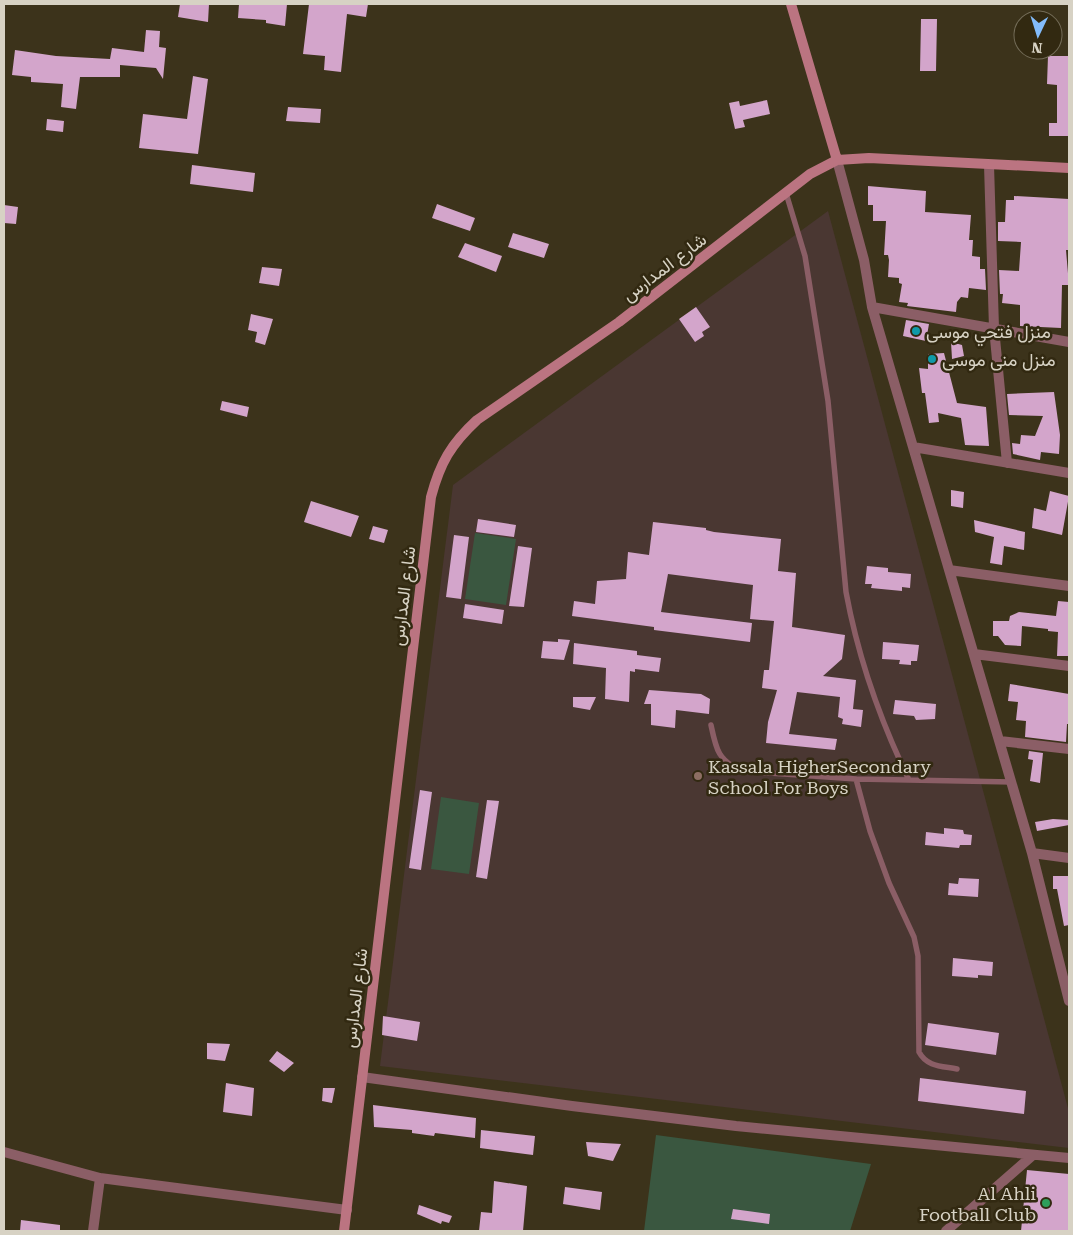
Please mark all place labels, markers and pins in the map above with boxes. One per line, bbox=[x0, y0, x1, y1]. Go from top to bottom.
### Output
place label: منزل فتحي موسى bbox=[926, 321, 1051, 347]
marker: منزل فتحي موسى bbox=[910, 325, 922, 337]
place label: منزل منى موسى bbox=[942, 349, 1056, 371]
marker: منزل منى موسى bbox=[926, 353, 938, 365]
place label: Kassala HigherSecondary School For Boys bbox=[708, 756, 931, 798]
marker: Kassala HigherSecondary School For Boys bbox=[692, 770, 704, 782]
place label: Al Ahli Football Club bbox=[919, 1183, 1036, 1225]
marker: Al Ahli Football Club bbox=[1040, 1197, 1052, 1209]

